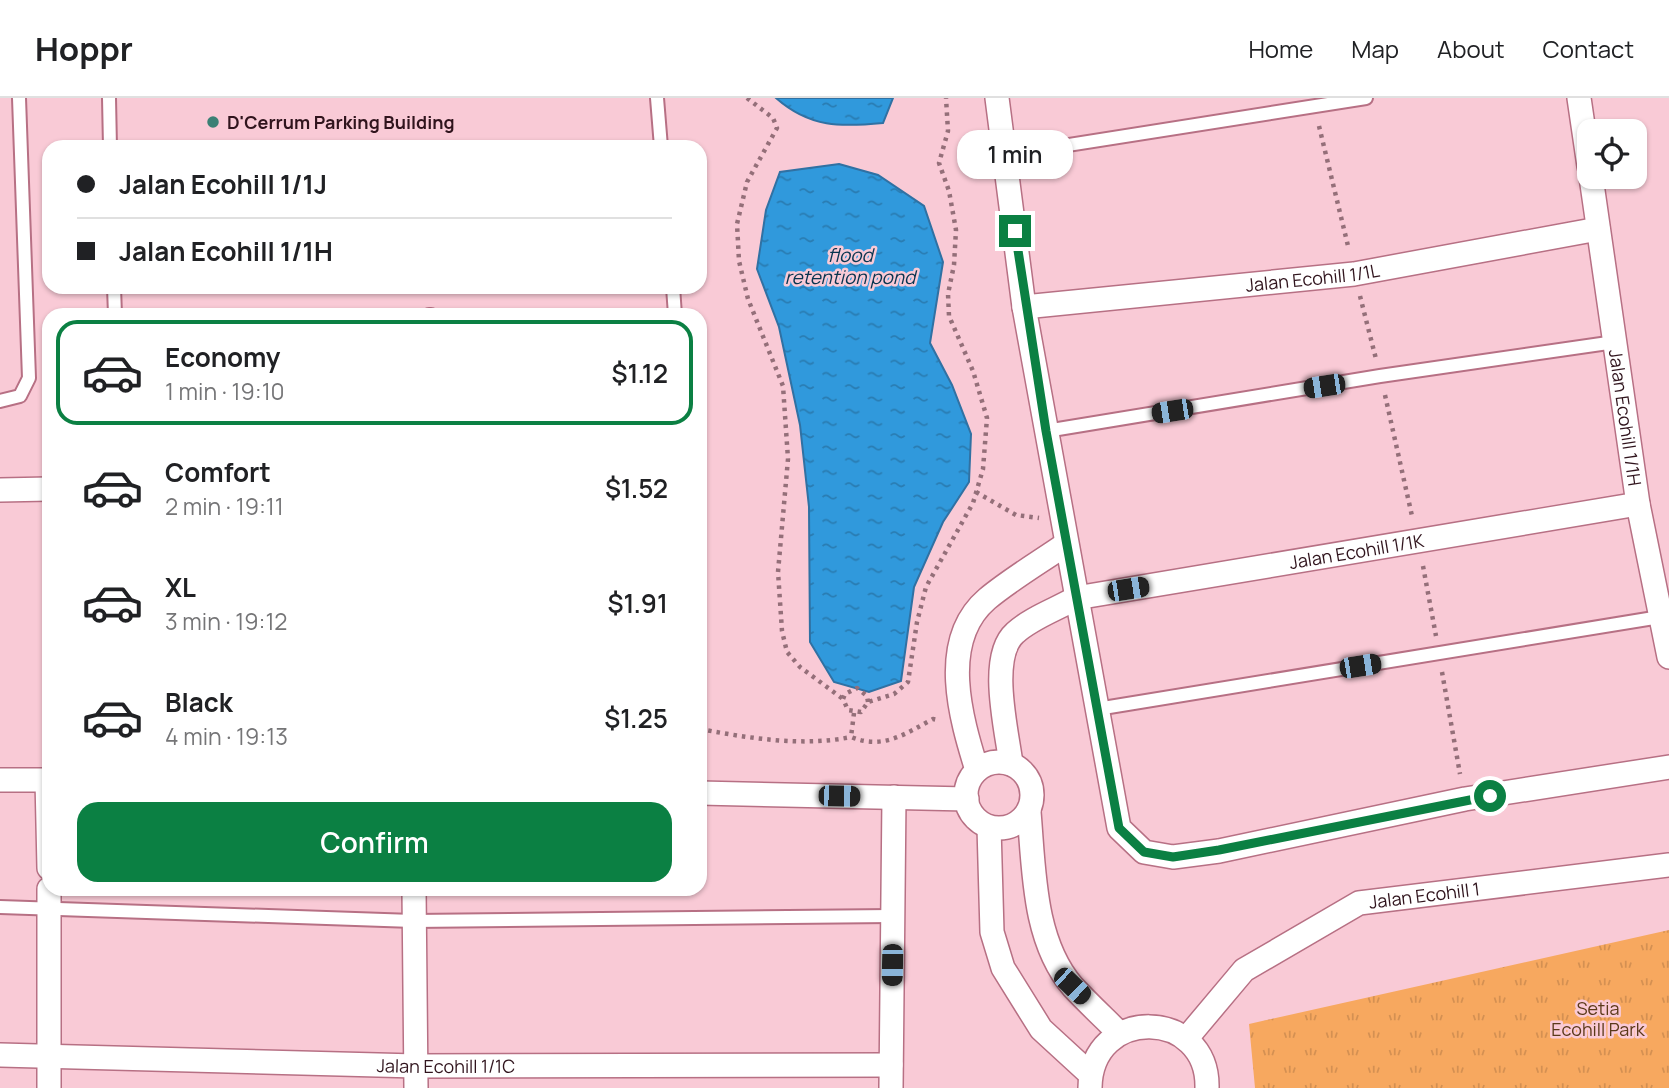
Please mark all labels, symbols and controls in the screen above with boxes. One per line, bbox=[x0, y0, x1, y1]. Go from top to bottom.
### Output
text: Hoppr bbox=[35, 26, 133, 71]
text: Home bbox=[1248, 32, 1313, 65]
text: Map bbox=[1351, 32, 1399, 65]
text: About bbox=[1437, 32, 1505, 65]
text: Contact bbox=[1543, 32, 1634, 65]
place label: D'Cerrum Parking Building bbox=[227, 110, 455, 134]
marker: D'Cerrum Parking Building bbox=[205, 114, 221, 130]
map controls bbox=[1577, 119, 1647, 189]
button: locate bbox=[1577, 119, 1647, 189]
callout: 1 min bbox=[957, 130, 1073, 178]
text: 1 min bbox=[988, 138, 1042, 170]
text: Jalan Ecohill 1/1J bbox=[119, 166, 327, 202]
route end bbox=[999, 215, 1031, 247]
text: Jalan Ecohill 1/1H bbox=[119, 233, 333, 269]
water label: flood retention pond bbox=[785, 242, 918, 290]
street label: Jalan Ecohill 1/1L bbox=[1244, 258, 1381, 297]
text: Economy bbox=[165, 339, 280, 375]
icon: car bbox=[81, 341, 144, 404]
street label: Jalan Ecohill 1/1H bbox=[1604, 348, 1647, 487]
text: $1.12 bbox=[612, 355, 668, 391]
car bbox=[1302, 372, 1347, 400]
text: 1 min · 19:10 bbox=[165, 375, 285, 407]
car bbox=[1150, 397, 1195, 425]
text: Comfort bbox=[165, 454, 271, 490]
icon: car bbox=[81, 456, 144, 519]
text: $1.52 bbox=[605, 470, 668, 506]
text: 2 min · 19:11 bbox=[165, 490, 284, 522]
street label: Jalan Ecohill 1/1K bbox=[1287, 528, 1426, 574]
text: XL bbox=[165, 569, 196, 605]
icon: car bbox=[81, 571, 144, 634]
car bbox=[1106, 575, 1151, 603]
text: $1.91 bbox=[607, 585, 668, 621]
text: 3 min · 19:12 bbox=[165, 605, 287, 637]
car bbox=[1338, 652, 1383, 680]
text: Black bbox=[165, 684, 233, 720]
icon: car bbox=[81, 686, 144, 749]
text: $1.25 bbox=[604, 700, 668, 736]
text: 4 min · 19:13 bbox=[165, 720, 288, 752]
route start bbox=[1474, 780, 1506, 812]
car bbox=[818, 785, 861, 807]
button: Confirm bbox=[77, 802, 672, 882]
street label: Jalan Ecohill 1 bbox=[1368, 876, 1481, 914]
car bbox=[882, 944, 903, 986]
car bbox=[1050, 964, 1095, 1008]
park label: Setia Ecohill Park bbox=[1551, 996, 1646, 1041]
street label: Jalan Ecohill 1/1C bbox=[376, 1053, 515, 1078]

